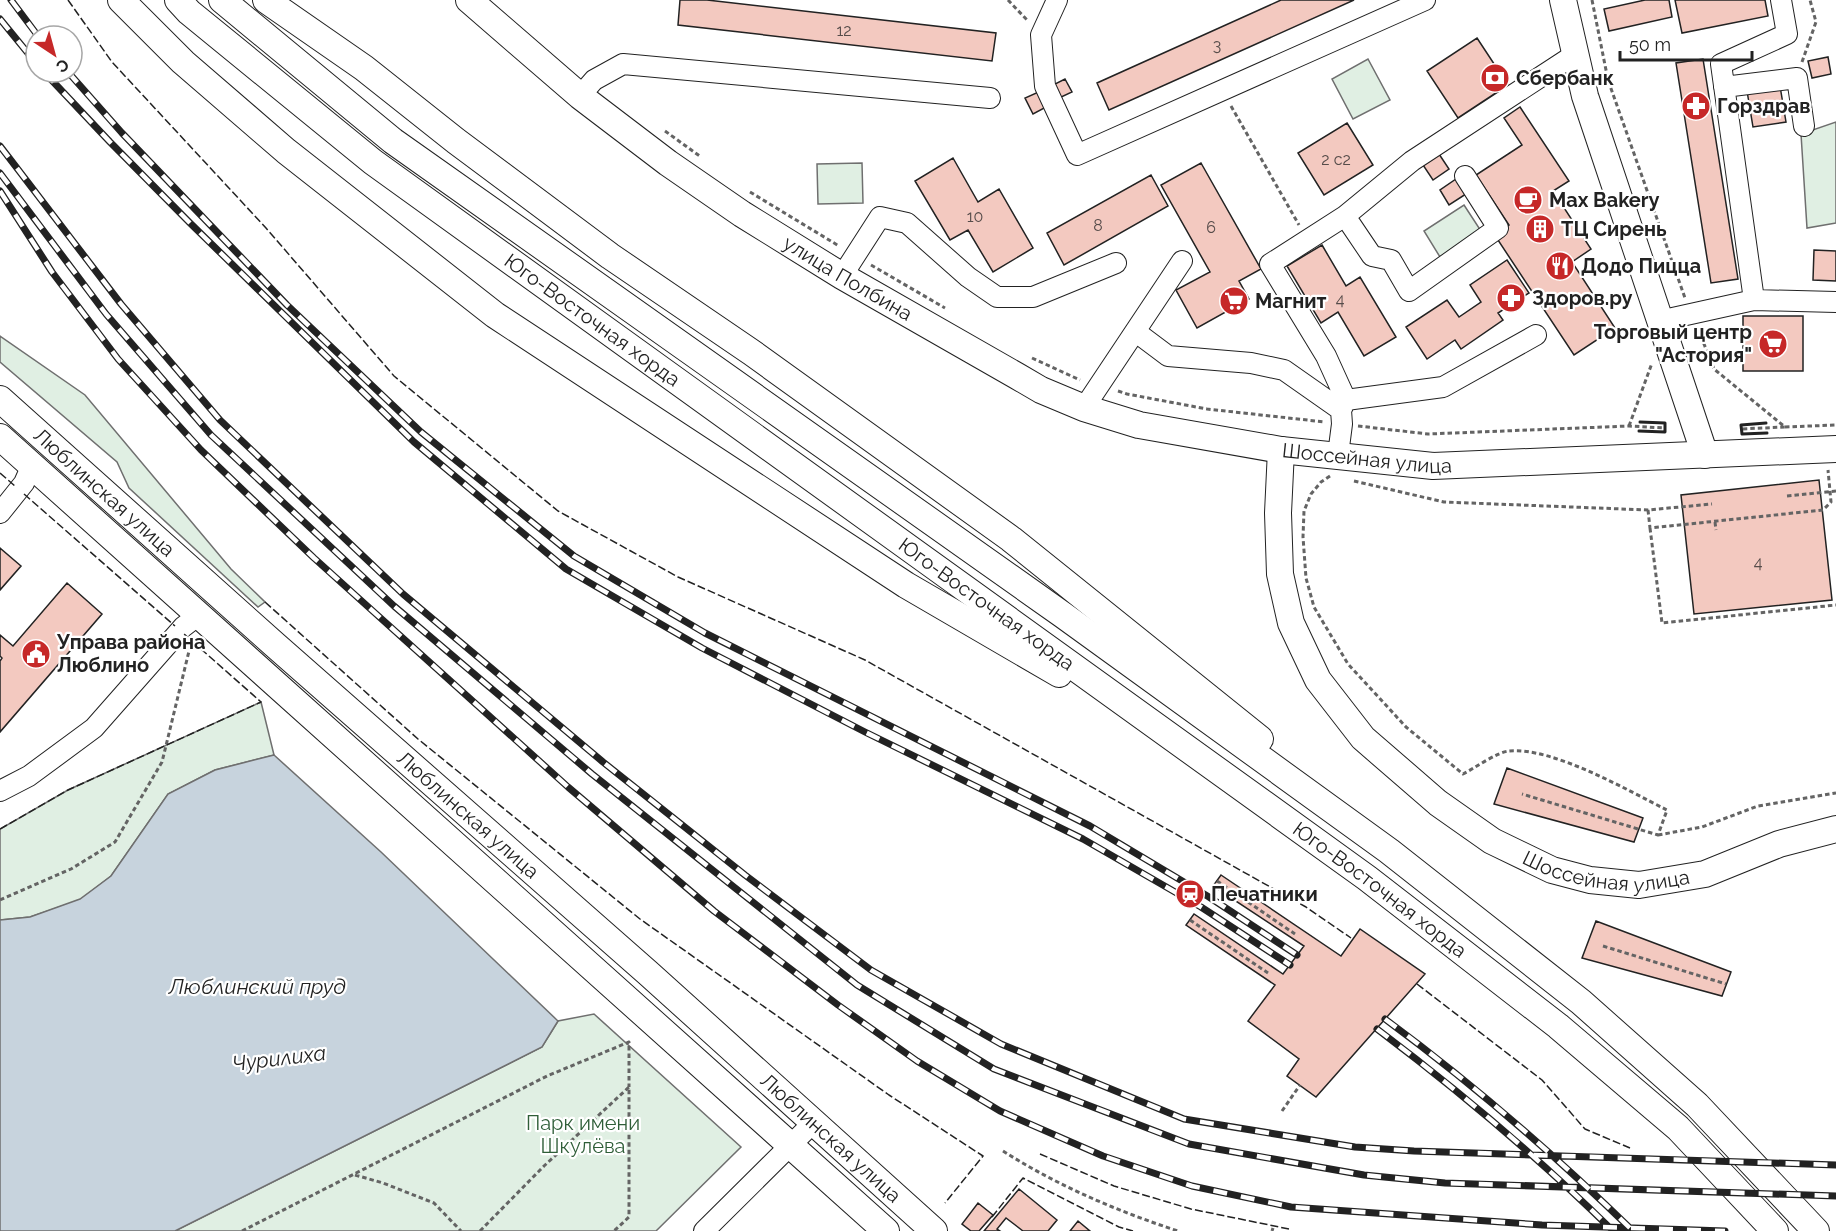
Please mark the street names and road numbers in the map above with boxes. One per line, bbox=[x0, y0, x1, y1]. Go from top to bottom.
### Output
street label: улица Полбина bbox=[779, 231, 917, 326]
street label: Юго-Восточная хорда bbox=[500, 249, 685, 391]
street label: Люблинская улица bbox=[29, 423, 180, 562]
street label: Шоссейная улица bbox=[1281, 438, 1452, 478]
street label: Юго-Восточная хорда bbox=[894, 533, 1079, 675]
street label: Люблинская улица bbox=[392, 746, 544, 884]
street label: Юго-Восточная хорда bbox=[1288, 817, 1471, 963]
street label: Шоссейная улица bbox=[1519, 846, 1691, 897]
street label: Люблинская улица bbox=[756, 1068, 906, 1208]

